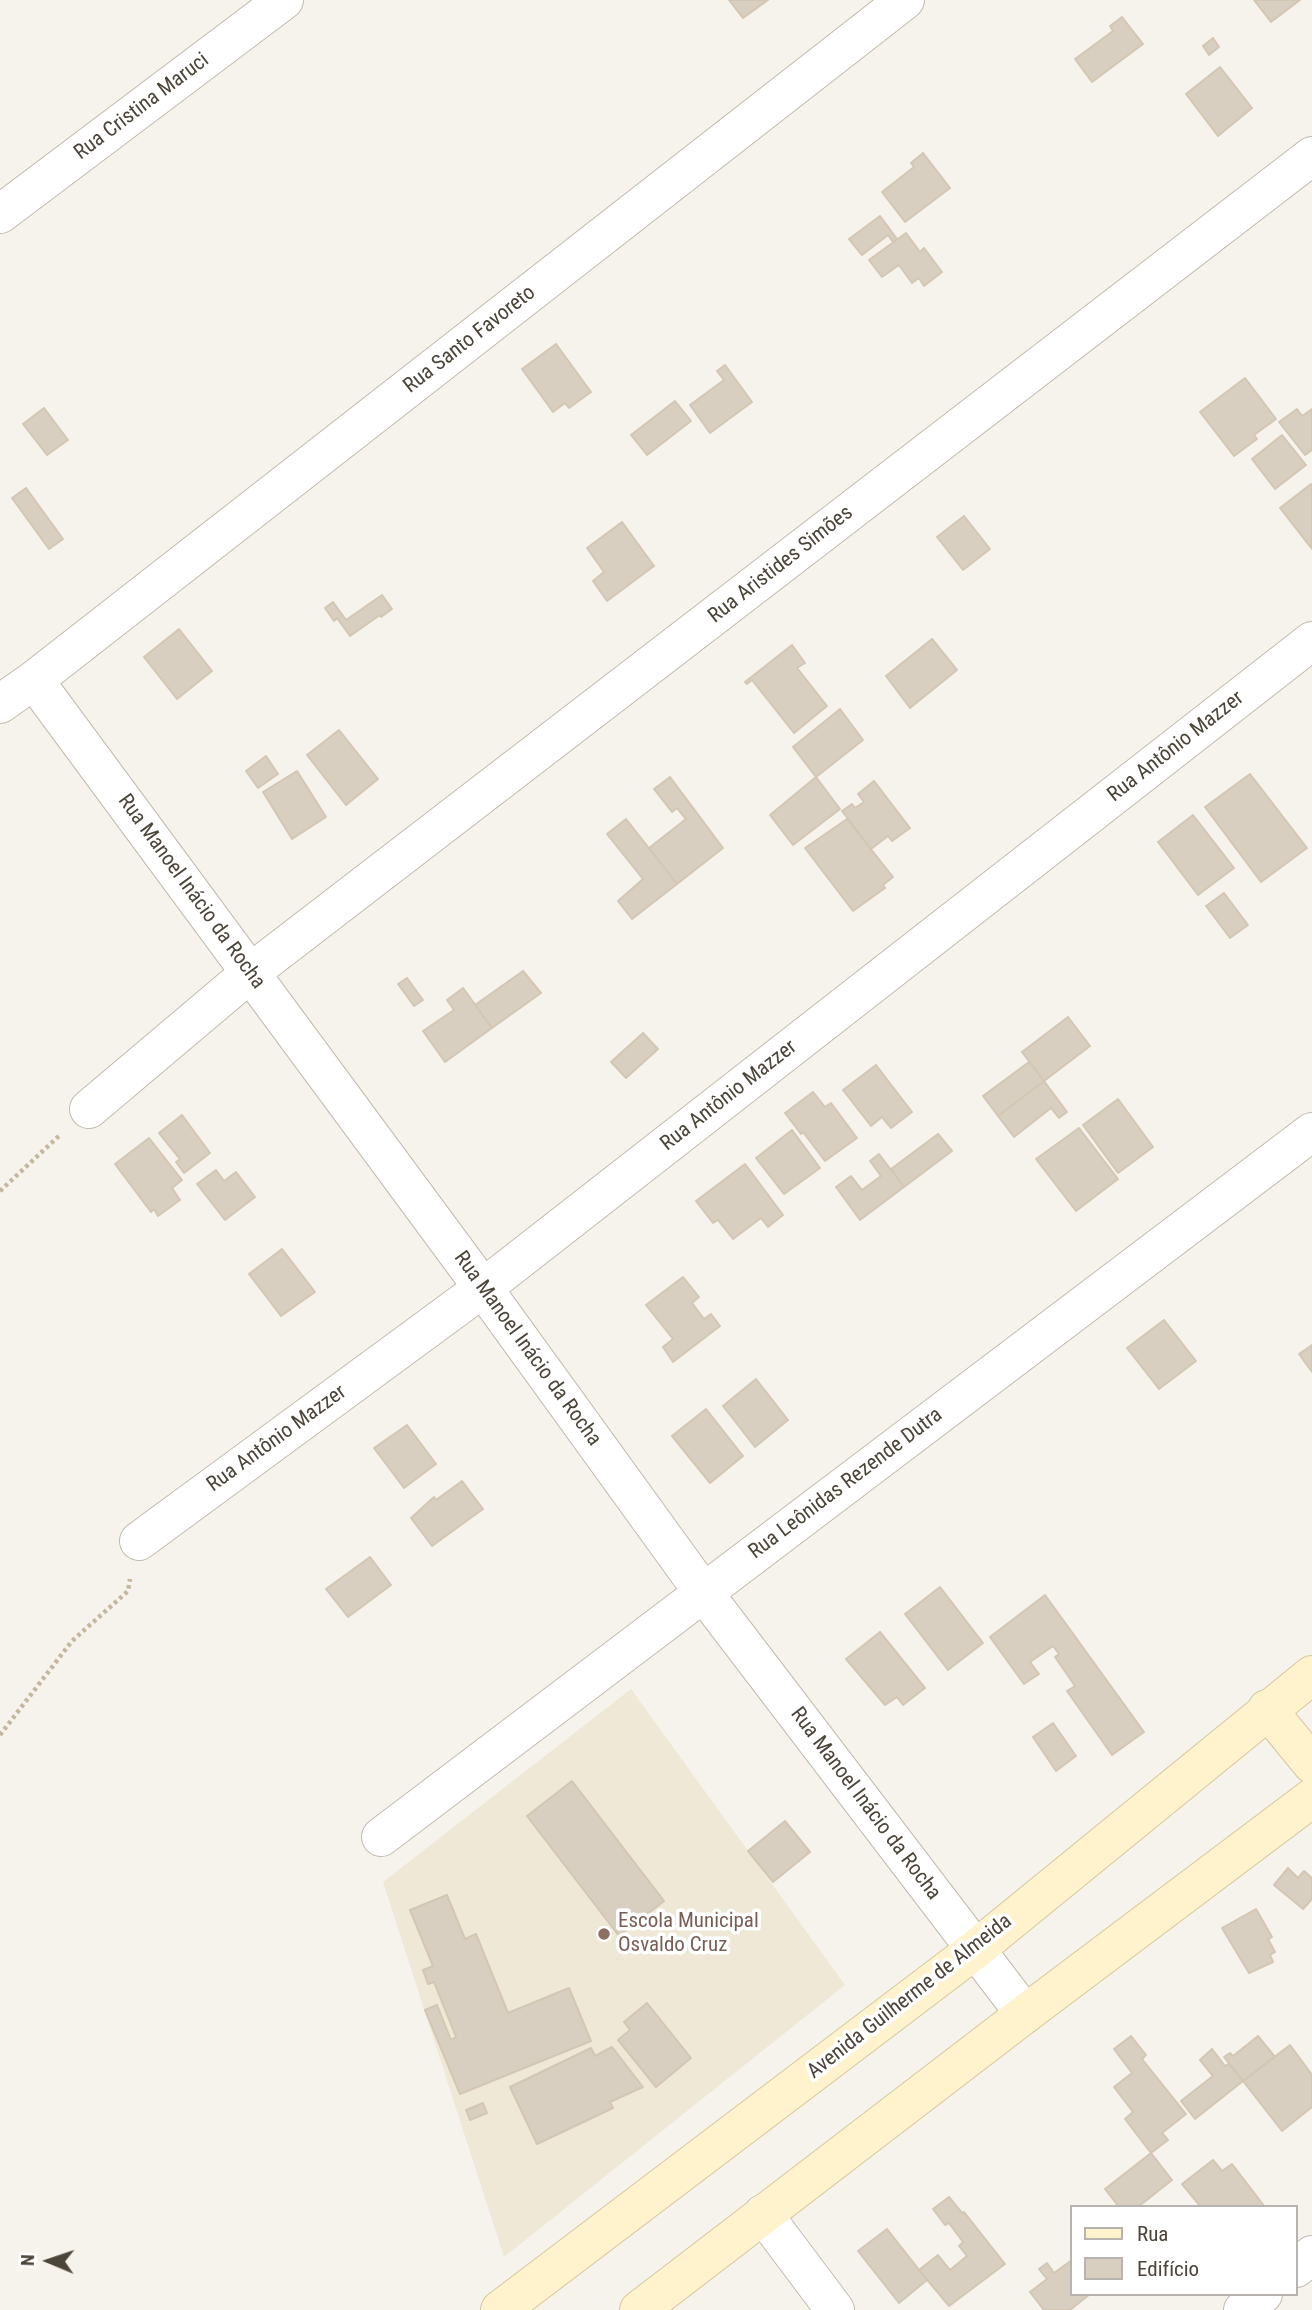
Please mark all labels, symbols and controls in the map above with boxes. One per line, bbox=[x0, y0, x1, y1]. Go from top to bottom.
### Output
street label: Rua Cristina Maruci bbox=[70, 48, 214, 166]
street label: Rua Santo Favoreto bbox=[399, 281, 541, 399]
street label: Rua Aristides Simões bbox=[704, 501, 858, 629]
street label: Rua Antônio Mazzer bbox=[1103, 686, 1249, 808]
street label: Rua Manoel Inácio da Rocha bbox=[112, 790, 270, 994]
street label: Rua Antônio Mazzer bbox=[656, 1035, 802, 1157]
street label: Rua Manoel Inácio da Rocha bbox=[448, 1247, 606, 1451]
street label: Rua Antônio Mazzer bbox=[203, 1380, 351, 1498]
street label: Rua Leônidas Rezende Dutra bbox=[744, 1403, 948, 1565]
street label: Rua Manoel Inácio da Rocha bbox=[784, 1703, 946, 1905]
place label: Escola Municipal Osvaldo Cruz bbox=[618, 1909, 759, 1959]
street label: Avenida Guilherme de Almeida bbox=[803, 1909, 1017, 2085]
marker: Escola Municipal Osvaldo Cruz bbox=[596, 1926, 612, 1942]
legend bbox=[1070, 2205, 1298, 2296]
text: Rua bbox=[1137, 2222, 1168, 2246]
north arrow bbox=[14, 2226, 84, 2296]
text: N bbox=[16, 2254, 39, 2266]
text: Edifício bbox=[1137, 2257, 1199, 2281]

